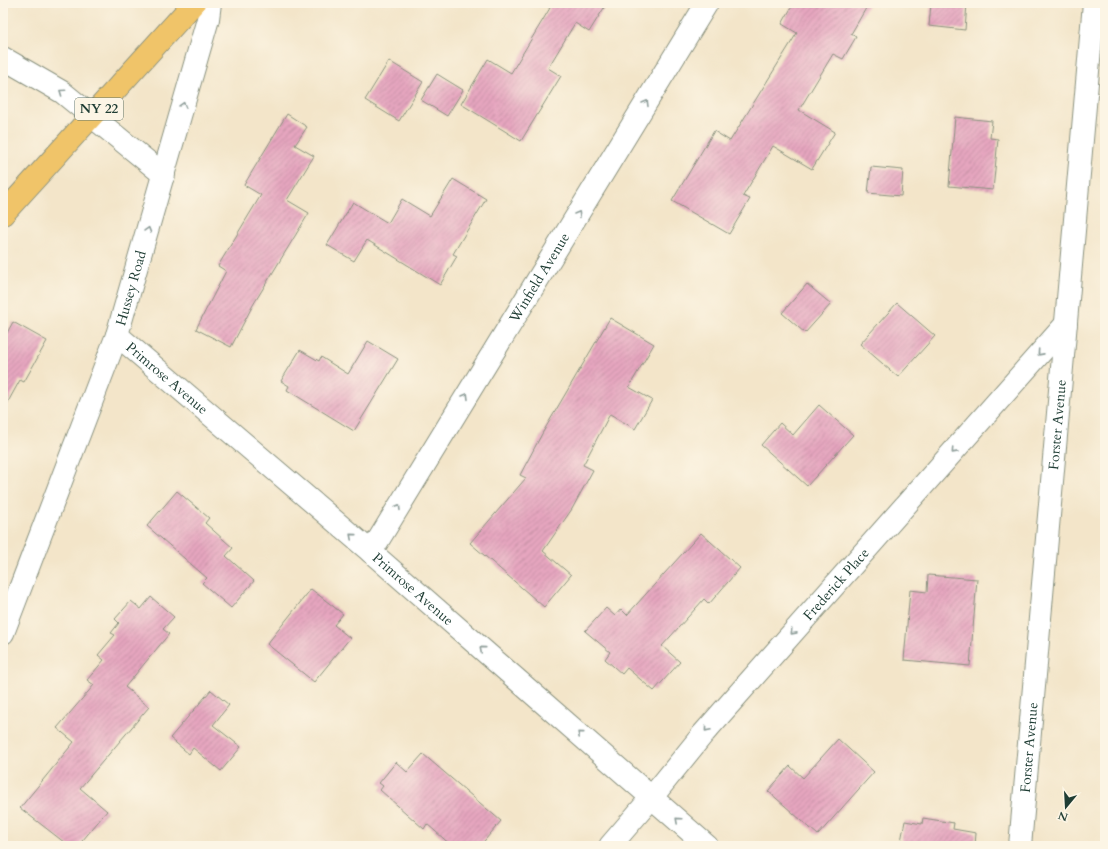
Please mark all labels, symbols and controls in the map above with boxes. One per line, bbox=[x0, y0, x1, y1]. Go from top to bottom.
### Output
one-way arrow bbox=[59, 89, 66, 97]
road number: NY 22 bbox=[75, 98, 123, 120]
one-way arrow bbox=[641, 100, 648, 107]
one-way arrow bbox=[179, 102, 187, 108]
one-way arrow bbox=[573, 211, 581, 218]
one-way arrow bbox=[143, 227, 152, 234]
street label: Winfield Avenue bbox=[504, 229, 574, 327]
street label: Hussey Road bbox=[111, 248, 150, 328]
street label: Primrose Avenue bbox=[122, 337, 212, 418]
one-way arrow bbox=[1037, 349, 1044, 356]
street label: Forster Avenue bbox=[1044, 379, 1070, 471]
one-way arrow bbox=[462, 393, 469, 400]
one-way arrow bbox=[951, 446, 958, 454]
one-way arrow bbox=[394, 504, 401, 511]
one-way arrow bbox=[349, 534, 357, 541]
street label: Frederick Place bbox=[799, 544, 873, 624]
street label: Primrose Avenue bbox=[368, 548, 458, 630]
one-way arrow bbox=[790, 627, 798, 635]
one-way arrow bbox=[479, 647, 487, 654]
street label: Forster Avenue bbox=[1015, 701, 1042, 793]
one-way arrow bbox=[705, 725, 712, 732]
one-way arrow bbox=[577, 732, 585, 739]
north arrow bbox=[1046, 787, 1086, 827]
text: N bbox=[1056, 807, 1070, 825]
one-way arrow bbox=[675, 817, 683, 825]

